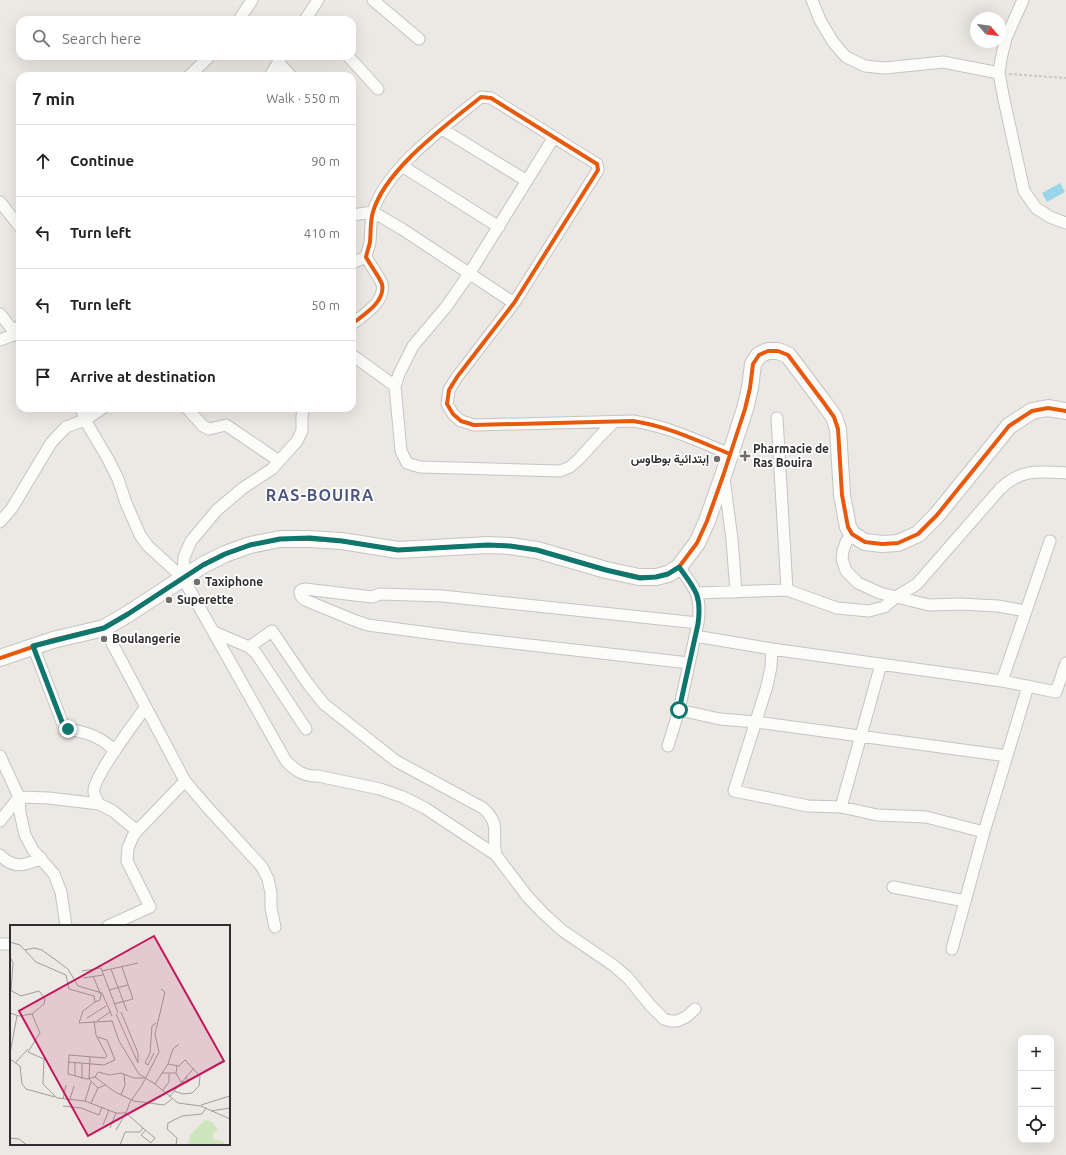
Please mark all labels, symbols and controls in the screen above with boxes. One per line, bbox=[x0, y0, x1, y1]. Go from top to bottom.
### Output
north arrow bbox=[970, 12, 1006, 48]
search box bbox=[16, 16, 356, 60]
icon: search bbox=[30, 27, 52, 49]
text: Search here bbox=[62, 30, 141, 47]
text: 7 min bbox=[32, 89, 75, 108]
text: Walk · 550 m bbox=[266, 91, 340, 105]
icon: ahead bbox=[32, 150, 54, 172]
text: Continue bbox=[70, 152, 134, 169]
text: 90 m bbox=[311, 154, 340, 168]
icon: left bbox=[32, 222, 54, 244]
text: Turn left bbox=[70, 224, 131, 241]
text: 410 m bbox=[304, 226, 340, 240]
icon: left bbox=[32, 294, 54, 316]
text: Turn left bbox=[70, 296, 131, 313]
text: 50 m bbox=[311, 298, 340, 312]
icon: arrive bbox=[32, 366, 54, 388]
text: Arrive at destination bbox=[70, 368, 216, 385]
place label: Pharmacie de Ras Bouira bbox=[753, 442, 829, 469]
marker: Pharmacie de Ras Bouira bbox=[740, 451, 750, 461]
place label: إبتدائية بوطاوس bbox=[631, 452, 709, 467]
marker: إبتدائية بوطاوس bbox=[712, 454, 722, 464]
district label: RAS-BOUIRA bbox=[266, 486, 374, 504]
place label: Taxiphone bbox=[205, 575, 263, 588]
marker: Taxiphone bbox=[192, 577, 202, 587]
place label: Superette bbox=[177, 593, 234, 606]
marker: Superette bbox=[164, 595, 174, 605]
place label: Boulangerie bbox=[112, 632, 181, 645]
marker: Boulangerie bbox=[99, 634, 109, 644]
route start bbox=[670, 701, 688, 719]
route end bbox=[59, 720, 77, 738]
inset map bbox=[10, 925, 230, 1145]
map controls bbox=[1018, 1035, 1054, 1143]
button: + bbox=[1018, 1035, 1054, 1071]
button: − bbox=[1018, 1071, 1054, 1107]
button: locate bbox=[1018, 1107, 1054, 1143]

